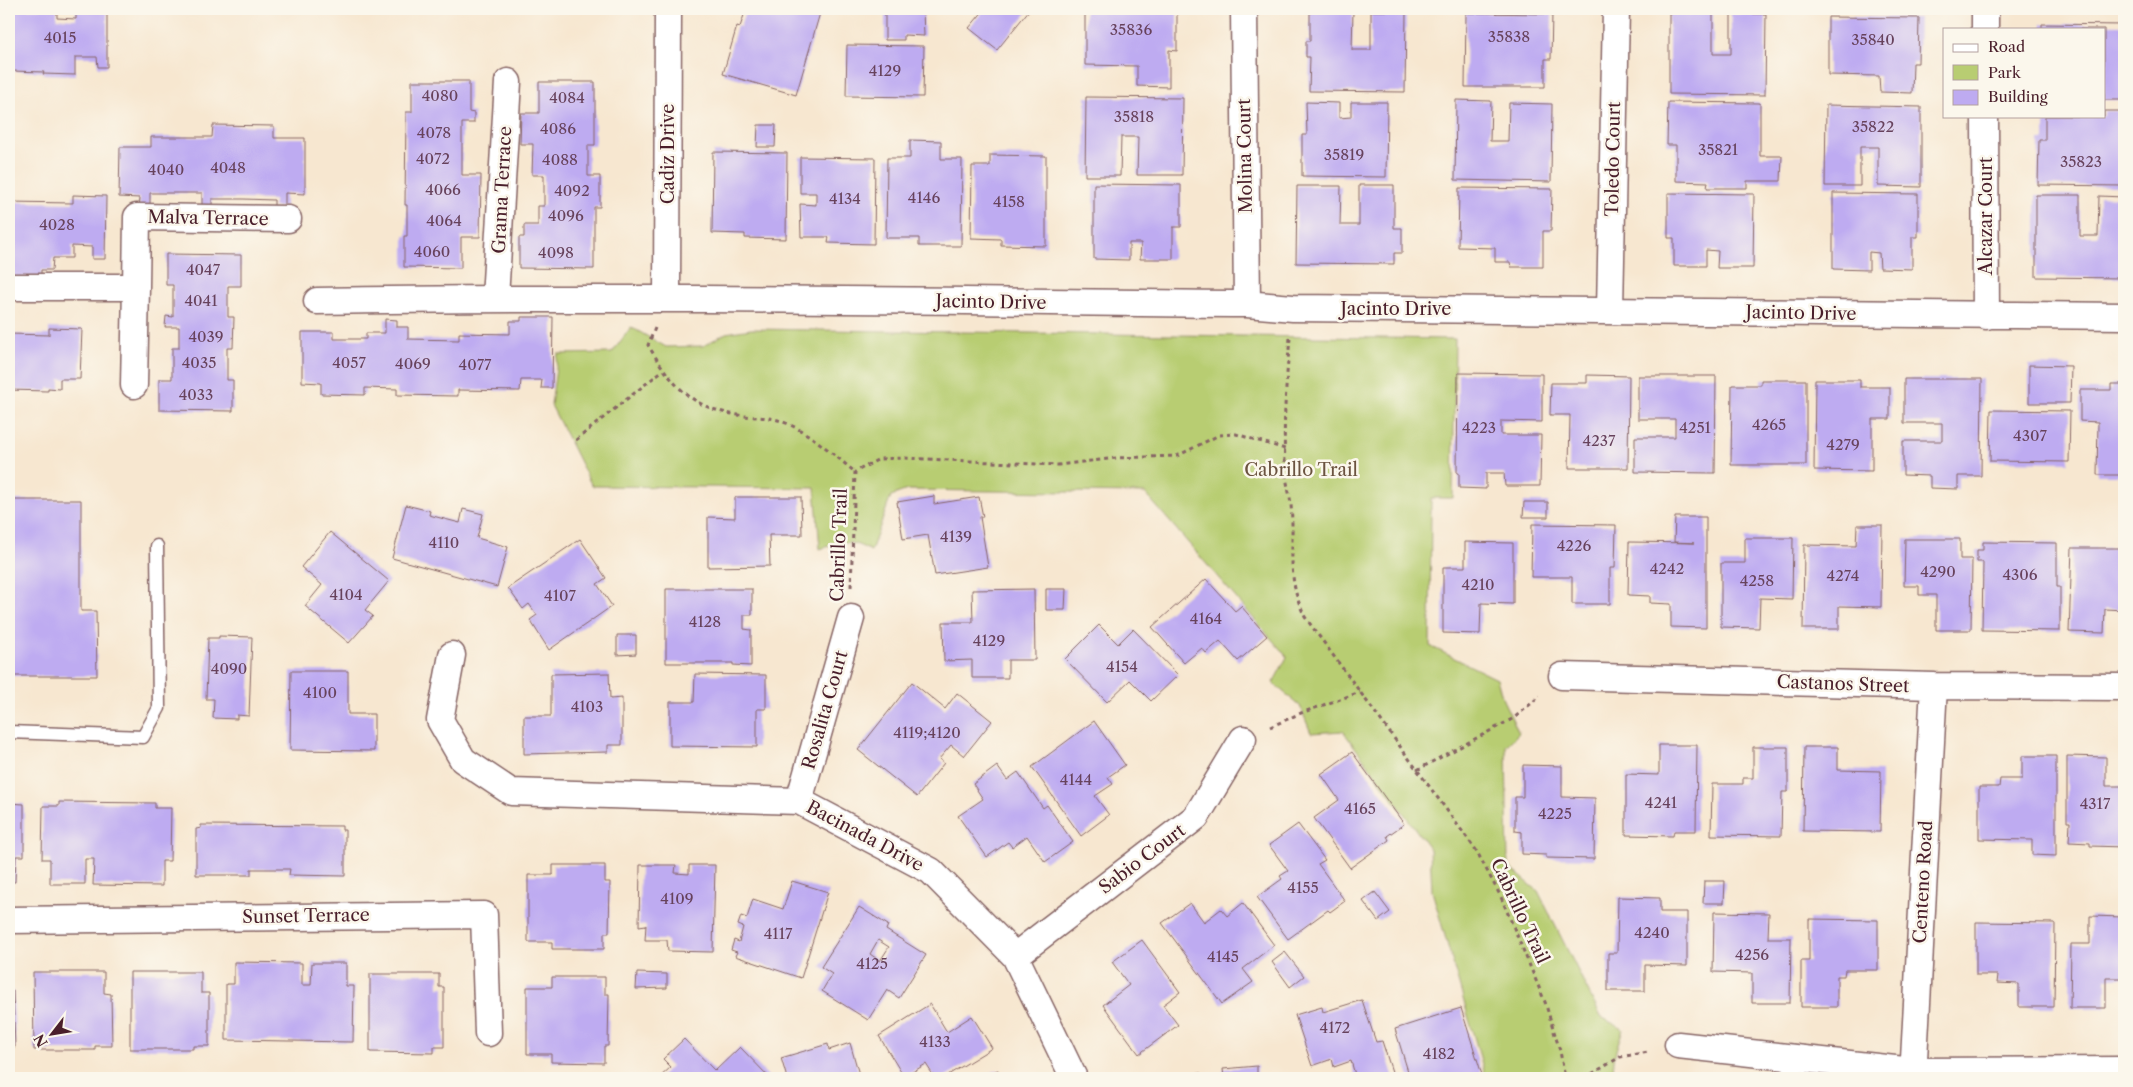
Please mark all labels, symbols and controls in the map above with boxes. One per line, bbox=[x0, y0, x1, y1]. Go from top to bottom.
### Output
house number: 35836 bbox=[1110, 20, 1152, 39]
house number: 35838 bbox=[1488, 27, 1530, 46]
house number: 4015 bbox=[44, 28, 76, 47]
legend bbox=[1943, 28, 2106, 118]
house number: 35840 bbox=[1851, 30, 1895, 49]
text: Road bbox=[1988, 37, 2025, 56]
house number: 4129 bbox=[869, 61, 901, 80]
text: Park bbox=[1988, 63, 2022, 82]
house number: 4080 bbox=[422, 86, 458, 105]
text: Building bbox=[1988, 87, 2048, 106]
house number: 4084 bbox=[549, 88, 585, 107]
street label: Molina Court bbox=[1233, 98, 1257, 214]
street label: Toledo Court bbox=[1601, 101, 1625, 217]
street label: Cadiz Drive bbox=[657, 104, 679, 204]
house number: 35818 bbox=[1114, 107, 1154, 126]
house number: 35822 bbox=[1852, 117, 1894, 136]
house number: 4086 bbox=[540, 119, 576, 138]
house number: 4078 bbox=[417, 123, 451, 142]
street label: Grama Terrace bbox=[488, 126, 516, 254]
house number: 35821 bbox=[1698, 140, 1739, 159]
house number: 35819 bbox=[1324, 145, 1364, 164]
house number: 4072 bbox=[416, 149, 450, 168]
house number: 4088 bbox=[542, 150, 578, 169]
house number: 35823 bbox=[2060, 152, 2102, 171]
street label: Alcazar Court bbox=[1975, 156, 1997, 276]
house number: 4048 bbox=[210, 158, 246, 177]
house number: 4040 bbox=[148, 160, 184, 179]
house number: 4066 bbox=[425, 180, 461, 199]
house number: 4092 bbox=[554, 181, 590, 200]
house number: 4146 bbox=[908, 188, 940, 207]
house number: 4134 bbox=[829, 189, 861, 208]
house number: 4158 bbox=[993, 192, 1025, 211]
street label: Malva Terrace bbox=[147, 206, 269, 230]
house number: 4096 bbox=[548, 206, 584, 225]
house number: 4064 bbox=[426, 211, 462, 230]
house number: 4028 bbox=[39, 215, 75, 234]
house number: 4060 bbox=[414, 242, 450, 261]
house number: 4098 bbox=[538, 243, 574, 262]
house number: 4047 bbox=[186, 260, 221, 279]
street label: Jacinto Drive bbox=[932, 290, 1047, 314]
house number: 4041 bbox=[184, 291, 218, 310]
street label: Jacinto Drive bbox=[1338, 298, 1451, 320]
street label: Jacinto Drive bbox=[1742, 301, 1857, 325]
house number: 4039 bbox=[188, 327, 224, 346]
house number: 4035 bbox=[182, 353, 216, 372]
house number: 4057 bbox=[332, 353, 366, 372]
house number: 4069 bbox=[395, 354, 431, 373]
house number: 4077 bbox=[459, 355, 492, 374]
house number: 4033 bbox=[179, 385, 213, 404]
house number: 4265 bbox=[1752, 415, 1786, 434]
house number: 4223 bbox=[1462, 418, 1496, 437]
house number: 4251 bbox=[1679, 418, 1712, 437]
house number: 4307 bbox=[2013, 426, 2048, 445]
house number: 4237 bbox=[1583, 431, 1616, 450]
house number: 4279 bbox=[1826, 435, 1860, 454]
park label: Cabrillo Trail bbox=[1244, 459, 1358, 481]
street label: Cabrillo Trail bbox=[826, 488, 852, 602]
house number: 4139 bbox=[940, 527, 972, 546]
house number: 4110 bbox=[429, 533, 459, 552]
house number: 4226 bbox=[1557, 536, 1592, 555]
house number: 4242 bbox=[1650, 559, 1684, 578]
house number: 4290 bbox=[1920, 562, 1956, 581]
house number: 4306 bbox=[2002, 565, 2038, 584]
house number: 4274 bbox=[1827, 566, 1859, 585]
house number: 4258 bbox=[1740, 571, 1774, 590]
house number: 4210 bbox=[1461, 575, 1495, 594]
house number: 4104 bbox=[329, 585, 363, 604]
house number: 4107 bbox=[544, 586, 577, 605]
house number: 4164 bbox=[1190, 609, 1222, 628]
house number: 4128 bbox=[689, 612, 721, 631]
house number: 4129 bbox=[973, 631, 1005, 650]
street label: Rosalita Court bbox=[798, 647, 853, 772]
house number: 4154 bbox=[1106, 657, 1138, 676]
house number: 4090 bbox=[211, 659, 247, 678]
street label: Castanos Street bbox=[1776, 671, 1910, 697]
house number: 4100 bbox=[303, 683, 337, 702]
house number: 4103 bbox=[571, 697, 603, 716]
house number: 4119;4120 bbox=[893, 723, 961, 742]
house number: 4144 bbox=[1060, 770, 1092, 789]
house number: 4241 bbox=[1645, 793, 1678, 812]
house number: 4317 bbox=[2080, 794, 2111, 813]
street label: Bacinada Drive bbox=[803, 796, 927, 876]
house number: 4165 bbox=[1344, 799, 1376, 818]
house number: 4225 bbox=[1538, 804, 1572, 823]
street label: Sabio Court bbox=[1095, 819, 1190, 899]
street label: Centeno Road bbox=[1909, 820, 1937, 944]
street label: Cabrillo Trail bbox=[1486, 855, 1554, 967]
house number: 4155 bbox=[1287, 878, 1319, 897]
house number: 4109 bbox=[660, 889, 694, 908]
street label: Sunset Terrace bbox=[242, 904, 370, 928]
house number: 4240 bbox=[1634, 923, 1670, 942]
house number: 4117 bbox=[764, 924, 793, 943]
house number: 4256 bbox=[1735, 945, 1769, 964]
house number: 4145 bbox=[1207, 947, 1239, 966]
house number: 4125 bbox=[856, 954, 888, 973]
north arrow bbox=[28, 1010, 78, 1060]
house number: 4172 bbox=[1320, 1018, 1351, 1037]
text: N bbox=[30, 1031, 52, 1051]
house number: 4133 bbox=[919, 1032, 951, 1051]
house number: 4182 bbox=[1423, 1044, 1455, 1063]

